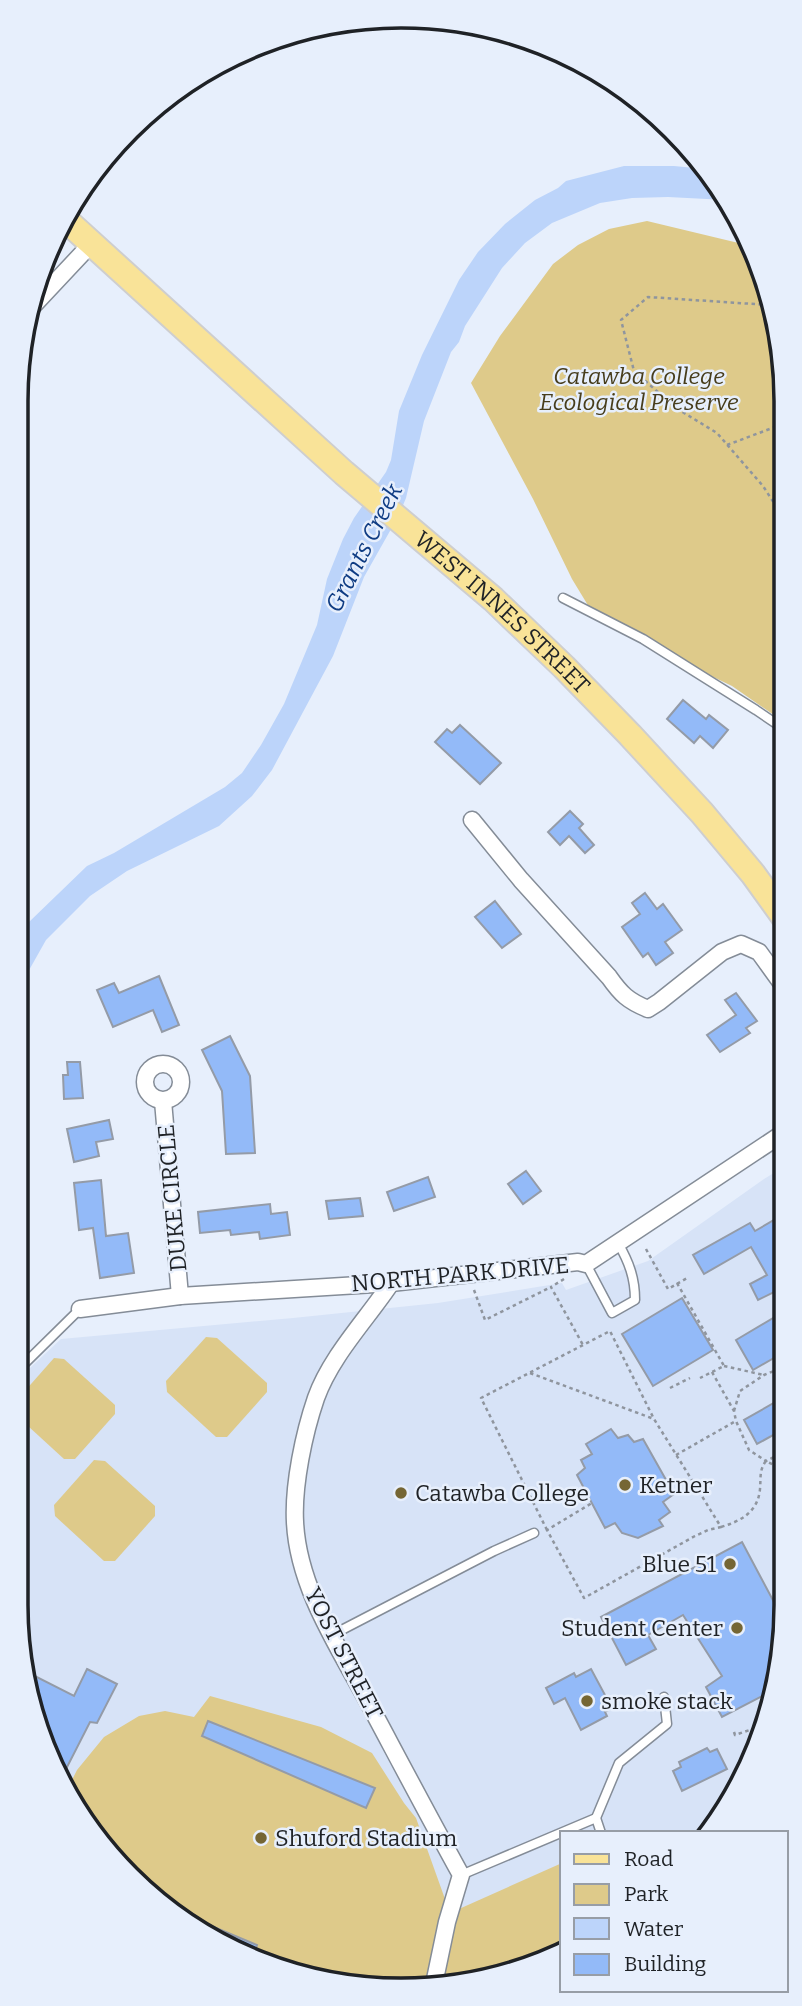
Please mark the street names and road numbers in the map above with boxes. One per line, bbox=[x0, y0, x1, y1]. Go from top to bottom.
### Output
street label: WEST INNES STREET bbox=[409, 525, 596, 699]
street label: DUKE CIRCLE bbox=[152, 1123, 192, 1273]
street label: NORTH PARK DRIVE bbox=[350, 1251, 570, 1297]
street label: YOST STREET bbox=[299, 1582, 389, 1724]

